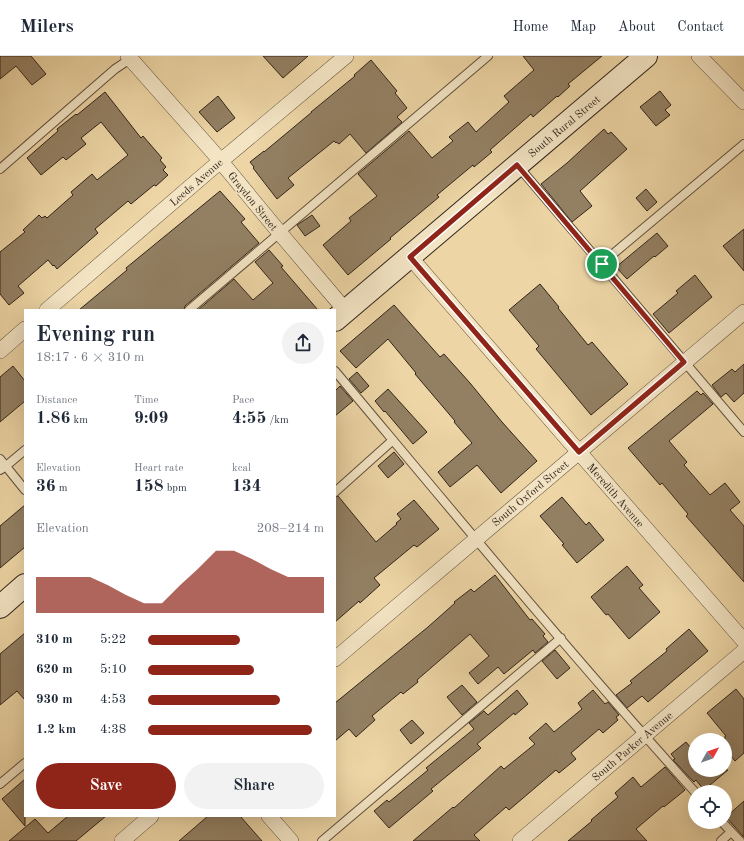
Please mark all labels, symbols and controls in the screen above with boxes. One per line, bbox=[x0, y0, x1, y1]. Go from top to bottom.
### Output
text: Milers bbox=[20, 18, 74, 37]
text: Home bbox=[513, 20, 548, 34]
text: Map bbox=[570, 20, 596, 34]
text: About bbox=[618, 20, 655, 34]
text: Contact bbox=[677, 20, 724, 34]
street label: South Rural Street bbox=[527, 94, 603, 160]
street label: Leeds Avenue bbox=[168, 157, 226, 209]
street label: Graydon Street bbox=[225, 170, 279, 234]
pin bbox=[585, 247, 619, 281]
icon: arrive bbox=[591, 253, 613, 275]
button: share bbox=[282, 322, 324, 364]
text: Evening run bbox=[36, 324, 155, 346]
text: 18:17 · 6 × 310 m bbox=[36, 351, 144, 364]
text: Distance bbox=[36, 395, 77, 406]
text: Time bbox=[134, 395, 159, 406]
text: Pace bbox=[232, 395, 254, 406]
text: 1.86 bbox=[36, 410, 70, 427]
text: 9:09 bbox=[134, 410, 168, 427]
text: 4:55 bbox=[232, 410, 266, 427]
text: km bbox=[70, 415, 88, 426]
text: /km bbox=[266, 415, 289, 426]
street label: South Oxford Street bbox=[491, 459, 571, 529]
street label: Meredith Avenue bbox=[584, 462, 645, 530]
text: Elevation bbox=[36, 463, 81, 474]
text: Heart rate bbox=[134, 463, 183, 474]
text: kcal bbox=[232, 463, 251, 474]
text: 36 bbox=[36, 478, 56, 495]
text: 158 bbox=[134, 478, 164, 495]
text: 134 bbox=[232, 478, 262, 495]
text: m bbox=[56, 483, 68, 494]
text: bpm bbox=[164, 483, 187, 494]
text: Elevation bbox=[36, 522, 89, 535]
text: 208–214 m bbox=[257, 522, 324, 535]
text: 310 m bbox=[36, 633, 73, 646]
text: 5:22 bbox=[100, 633, 126, 646]
text: 620 m bbox=[36, 663, 73, 676]
text: 5:10 bbox=[100, 663, 126, 676]
text: 930 m bbox=[36, 693, 73, 706]
text: 4:53 bbox=[100, 693, 126, 706]
street label: South Parker Avenue bbox=[591, 710, 675, 784]
text: 1.2 km bbox=[36, 723, 76, 736]
text: 4:38 bbox=[100, 723, 126, 736]
north arrow bbox=[688, 733, 732, 777]
map controls bbox=[688, 733, 732, 829]
button: Save bbox=[36, 763, 176, 809]
button: Share bbox=[184, 763, 324, 809]
button: locate bbox=[688, 785, 732, 829]

